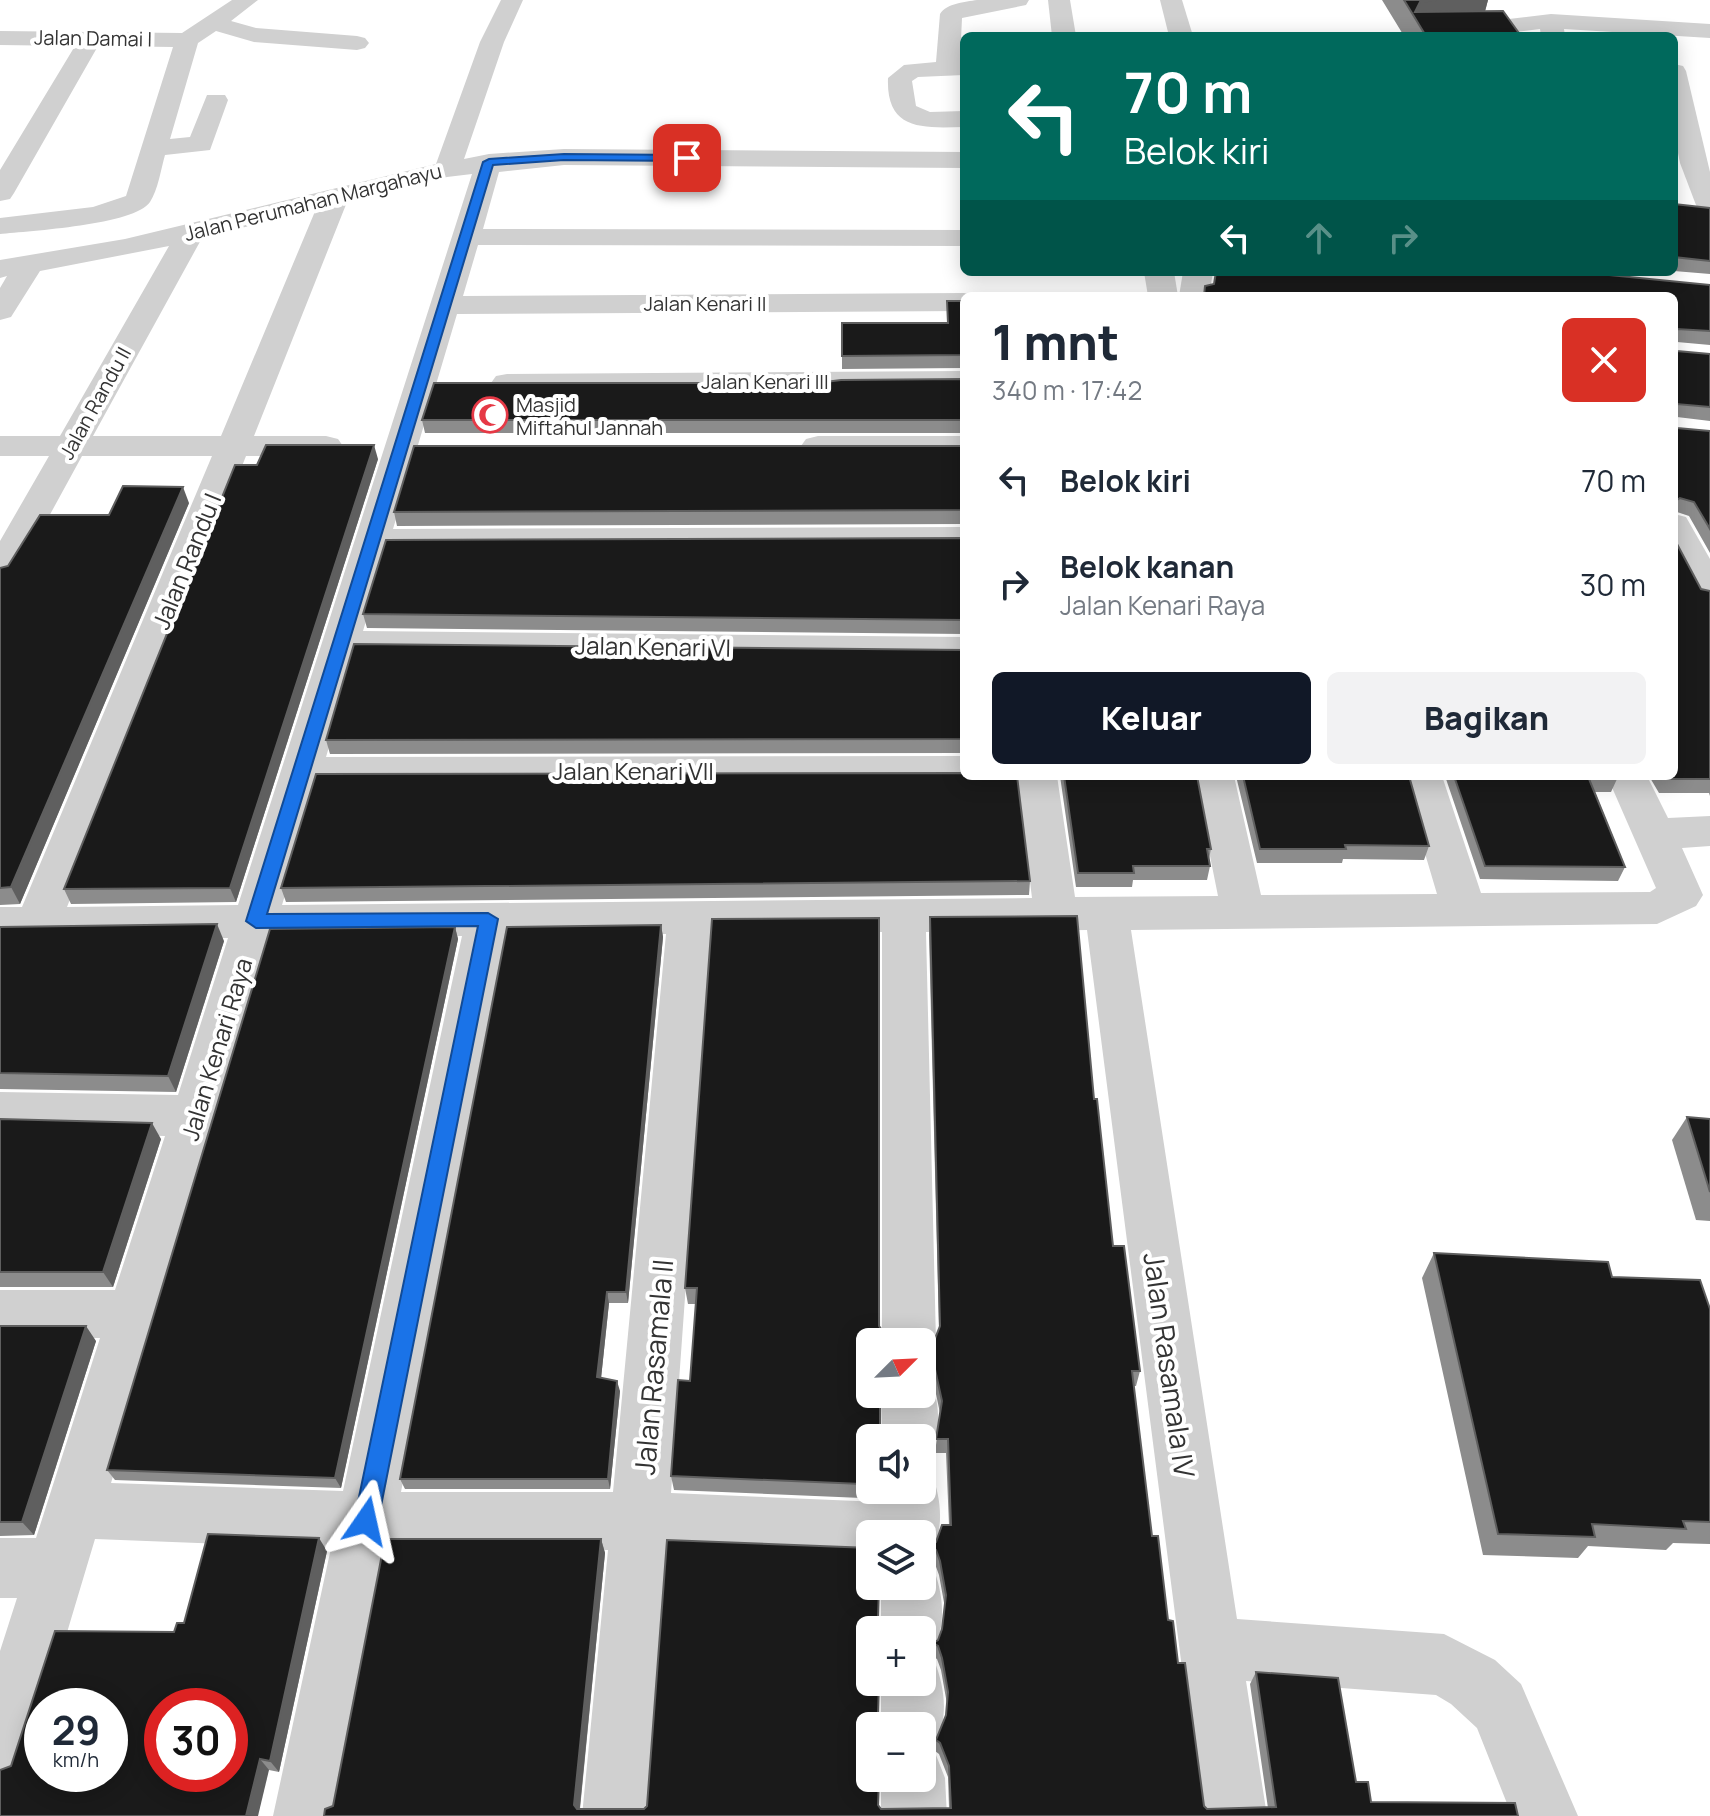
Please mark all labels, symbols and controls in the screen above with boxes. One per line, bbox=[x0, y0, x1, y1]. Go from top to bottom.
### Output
street label: Jalan Damai I bbox=[34, 23, 152, 53]
text: 70 m bbox=[1124, 53, 1252, 130]
icon: left bbox=[992, 64, 1096, 168]
pin bbox=[653, 124, 721, 192]
text: Belok kiri bbox=[1124, 126, 1270, 175]
icon: arrive bbox=[665, 136, 709, 180]
street label: Jalan Perumahan Margahayu bbox=[182, 157, 444, 247]
icon: left bbox=[1213, 216, 1257, 260]
icon: ahead bbox=[1297, 216, 1341, 260]
icon: right bbox=[1381, 216, 1425, 260]
street label: Jalan Kenari II bbox=[644, 290, 766, 317]
text: 1 mnt bbox=[992, 309, 1119, 374]
button: close bbox=[1562, 318, 1646, 402]
street label: Jalan Randu II bbox=[53, 342, 137, 464]
street label: Jalan Kenari III bbox=[701, 368, 829, 395]
text: 340 m · 17:42 bbox=[992, 372, 1142, 408]
place label: Masjid Miftahul Jannah bbox=[516, 391, 663, 441]
mosque icon: Masjid Miftahul Jannah bbox=[471, 396, 509, 434]
icon: left bbox=[992, 458, 1036, 502]
text: Belok kiri bbox=[1060, 460, 1191, 501]
text: 70 m bbox=[1581, 460, 1646, 501]
street label: Jalan Randu I bbox=[144, 488, 228, 634]
text: Belok kanan bbox=[1060, 546, 1234, 587]
icon: right bbox=[992, 562, 1036, 606]
text: 30 m bbox=[1580, 564, 1646, 605]
text: Jalan Kenari Raya bbox=[1060, 587, 1265, 623]
street label: Jalan Kenari VI bbox=[575, 628, 731, 664]
button: Keluar bbox=[992, 672, 1311, 764]
button: Bagikan bbox=[1327, 672, 1646, 764]
street label: Jalan Kenari VII bbox=[552, 754, 714, 787]
street label: Jalan Kenari Raya bbox=[173, 954, 259, 1144]
street label: Jalan Rasamala IV bbox=[1135, 1250, 1205, 1480]
street label: Jalan Rasamala II bbox=[625, 1258, 681, 1476]
north arrow bbox=[856, 1328, 936, 1408]
map controls bbox=[856, 1328, 936, 1792]
button: sound bbox=[856, 1424, 936, 1504]
position arrow bbox=[324, 1479, 408, 1563]
button: layers bbox=[856, 1520, 936, 1600]
button: + bbox=[856, 1616, 936, 1696]
speed limit sign: 30 bbox=[144, 1688, 248, 1792]
text: 29 bbox=[52, 1702, 100, 1757]
button: − bbox=[856, 1712, 936, 1792]
text: km/h bbox=[53, 1746, 99, 1773]

